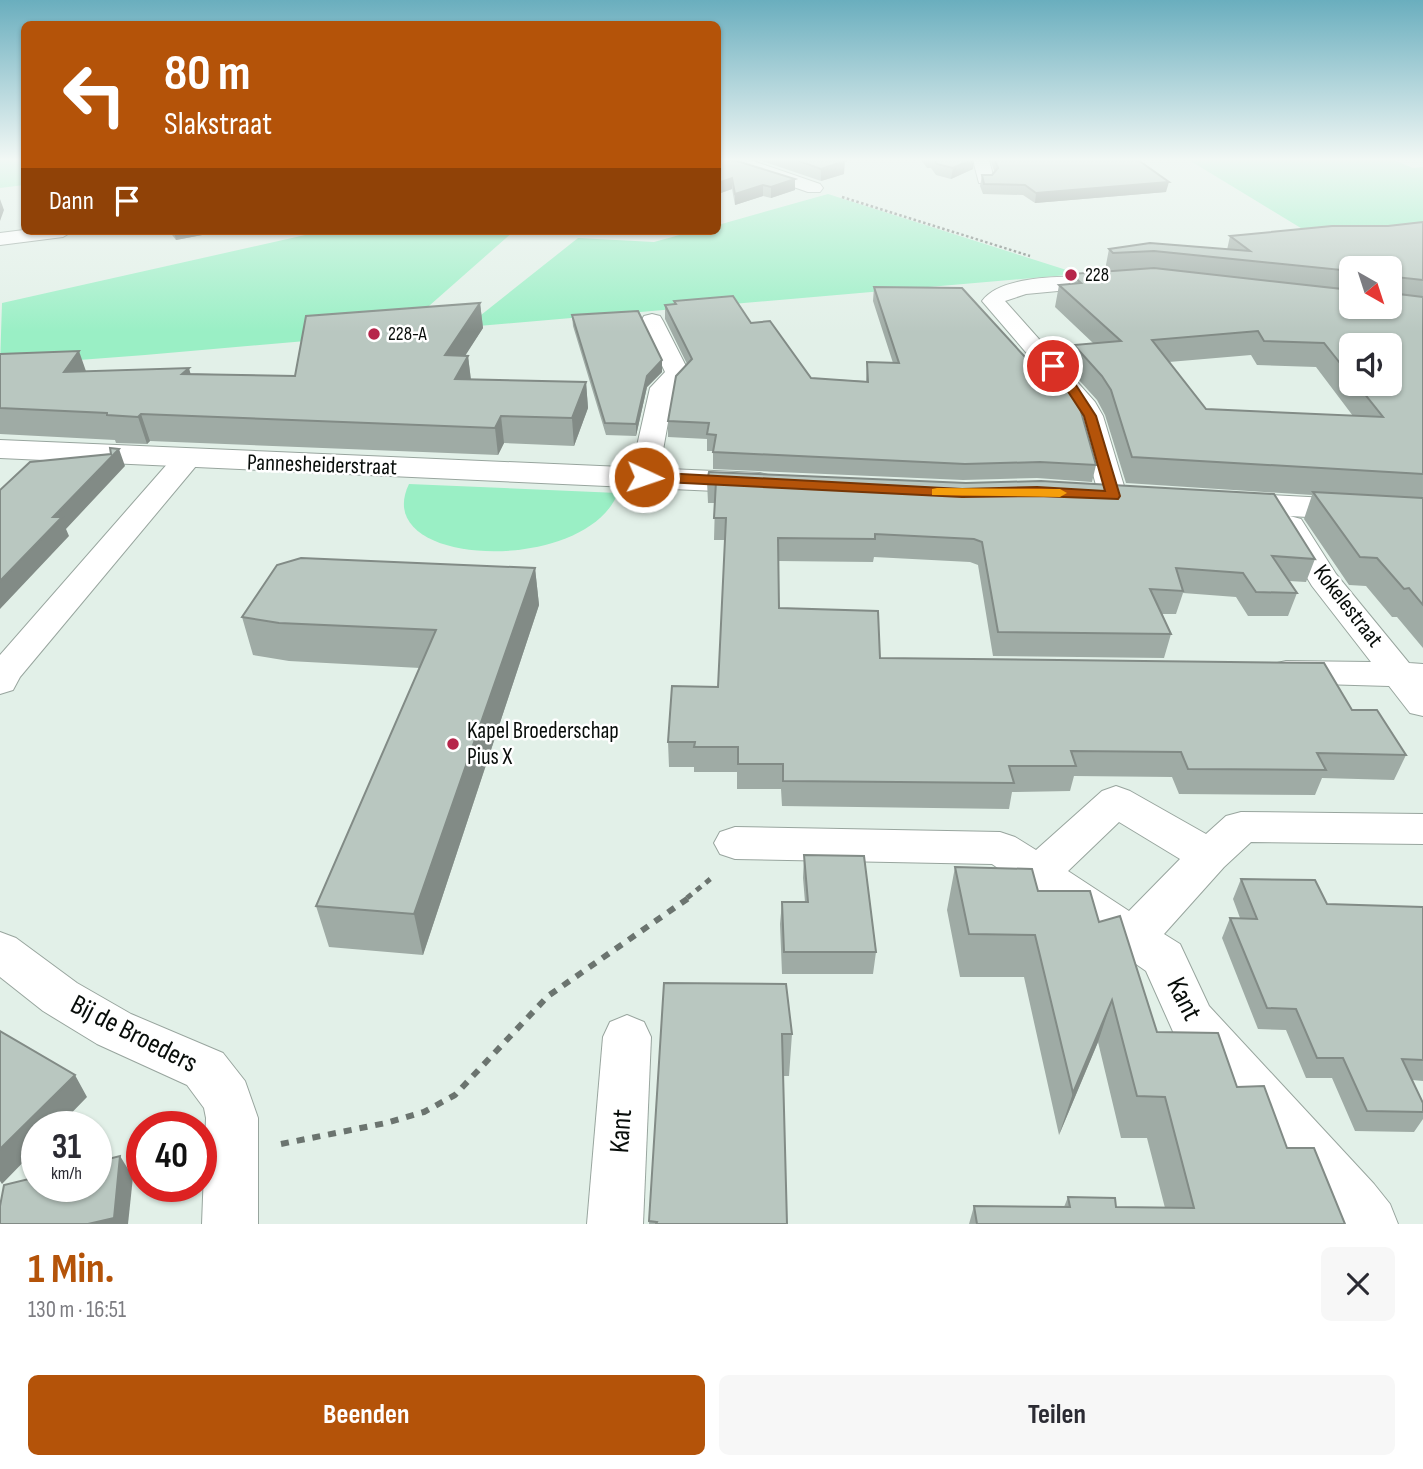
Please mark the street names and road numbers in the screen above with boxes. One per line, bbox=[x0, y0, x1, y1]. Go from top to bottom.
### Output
street label: Pannesheiderstraat bbox=[246, 448, 398, 482]
street label: Kokelestraat bbox=[1307, 559, 1389, 653]
street label: Kant bbox=[1159, 972, 1209, 1026]
street label: Bij de Broeders bbox=[65, 988, 203, 1080]
street label: Kant bbox=[603, 1108, 639, 1154]

